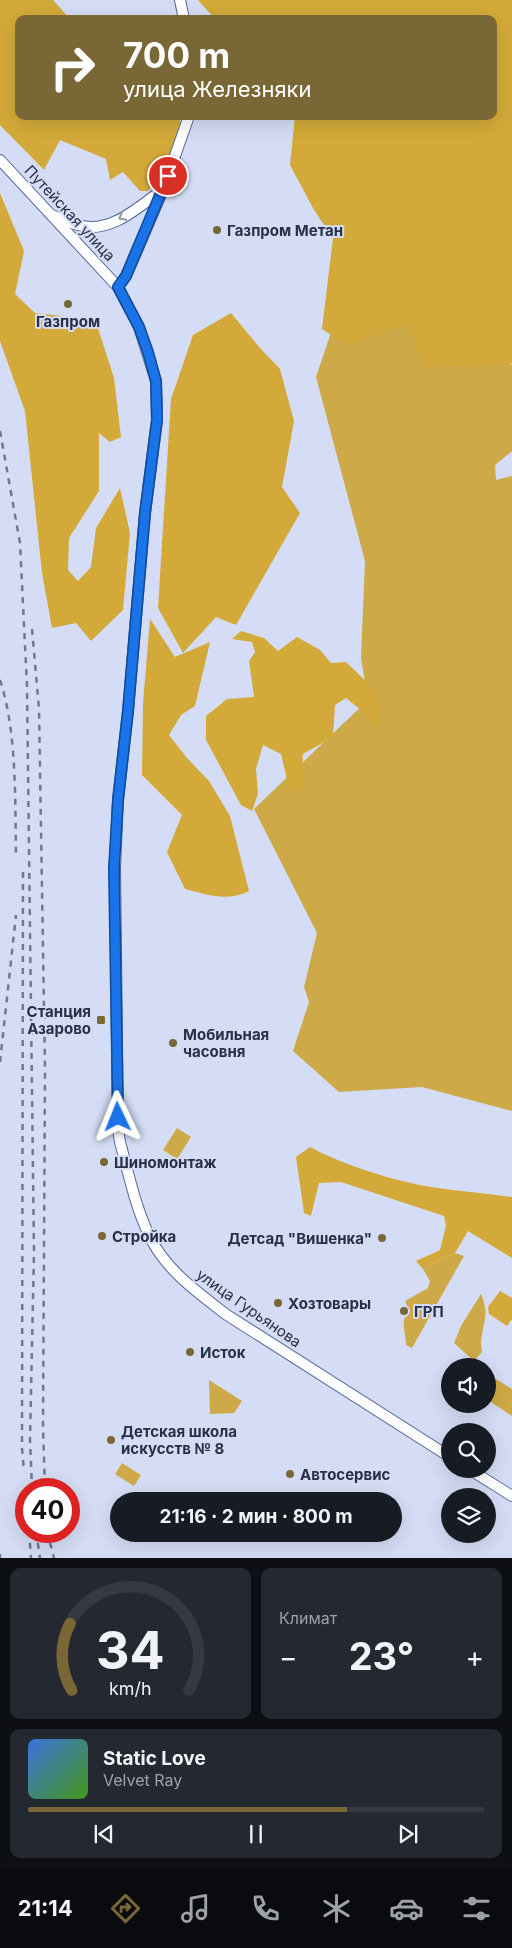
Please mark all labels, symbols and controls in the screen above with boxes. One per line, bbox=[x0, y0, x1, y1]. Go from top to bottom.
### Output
text: 700 m bbox=[123, 34, 230, 76]
icon: right bbox=[40, 35, 105, 100]
text: улица Железняки bbox=[123, 76, 312, 102]
pin bbox=[147, 155, 189, 197]
street label: Путейская улица bbox=[21, 161, 119, 265]
icon: arrive bbox=[154, 162, 182, 190]
one-way arrow bbox=[119, 211, 128, 221]
place label: Газпром Метан bbox=[227, 221, 343, 240]
marker: Газпром Метан bbox=[211, 224, 223, 236]
marker: Газпром bbox=[62, 298, 74, 310]
place label: Газпром bbox=[36, 312, 100, 331]
place label: Станция Азарово bbox=[27, 1002, 91, 1038]
marker: Станция Азарово bbox=[95, 1014, 107, 1026]
place label: Мобильная часовня bbox=[183, 1025, 269, 1061]
marker: Мобильная часовня bbox=[167, 1037, 179, 1049]
position arrow bbox=[91, 1090, 143, 1142]
place label: Шиномонтаж bbox=[114, 1153, 217, 1172]
marker: Шиномонтаж bbox=[98, 1156, 110, 1168]
place label: Стройка bbox=[112, 1227, 176, 1246]
place label: Детсад "Вишенка" bbox=[227, 1229, 372, 1248]
marker: Стройка bbox=[96, 1230, 108, 1242]
marker: Детсад "Вишенка" bbox=[376, 1232, 388, 1244]
street label: улица Гурьянова bbox=[193, 1265, 305, 1351]
place label: Хозтовары bbox=[288, 1294, 371, 1313]
marker: Хозтовары bbox=[272, 1297, 284, 1309]
place label: ГРП bbox=[414, 1302, 444, 1321]
marker: ГРП bbox=[398, 1305, 410, 1317]
place label: Исток bbox=[200, 1343, 246, 1362]
marker: Исток bbox=[184, 1346, 196, 1358]
map controls bbox=[441, 1358, 496, 1543]
button: sound bbox=[441, 1358, 496, 1413]
place label: Детская школа искусств № 8 bbox=[121, 1422, 237, 1458]
button: search bbox=[441, 1423, 496, 1478]
marker: Детская школа искусств № 8 bbox=[105, 1434, 117, 1446]
place label: Автосервис bbox=[300, 1465, 391, 1484]
marker: Автосервис bbox=[284, 1468, 296, 1480]
speed limit sign: 40 bbox=[15, 1478, 80, 1543]
button: layers bbox=[441, 1488, 496, 1543]
text: 21:16 · 2 мин · 800 m bbox=[159, 1505, 353, 1528]
text: Климат bbox=[279, 1608, 337, 1628]
text: 34 bbox=[96, 1619, 165, 1682]
text: 23° bbox=[349, 1633, 414, 1679]
text: − bbox=[279, 1640, 298, 1674]
text: + bbox=[465, 1640, 484, 1674]
text: km/h bbox=[109, 1678, 152, 1699]
text: Static Love bbox=[103, 1747, 206, 1770]
text: Velvet Ray bbox=[103, 1770, 182, 1790]
icon: previous bbox=[90, 1820, 118, 1848]
icon: pause bbox=[242, 1820, 270, 1848]
icon: next bbox=[394, 1820, 422, 1848]
icon: directions bbox=[108, 1891, 143, 1926]
icon: music bbox=[178, 1891, 213, 1926]
icon: phone bbox=[248, 1891, 283, 1926]
icon: climate bbox=[319, 1891, 354, 1926]
icon: car bbox=[389, 1891, 424, 1926]
icon: filters bbox=[459, 1891, 494, 1926]
text: 21:14 bbox=[18, 1895, 73, 1921]

